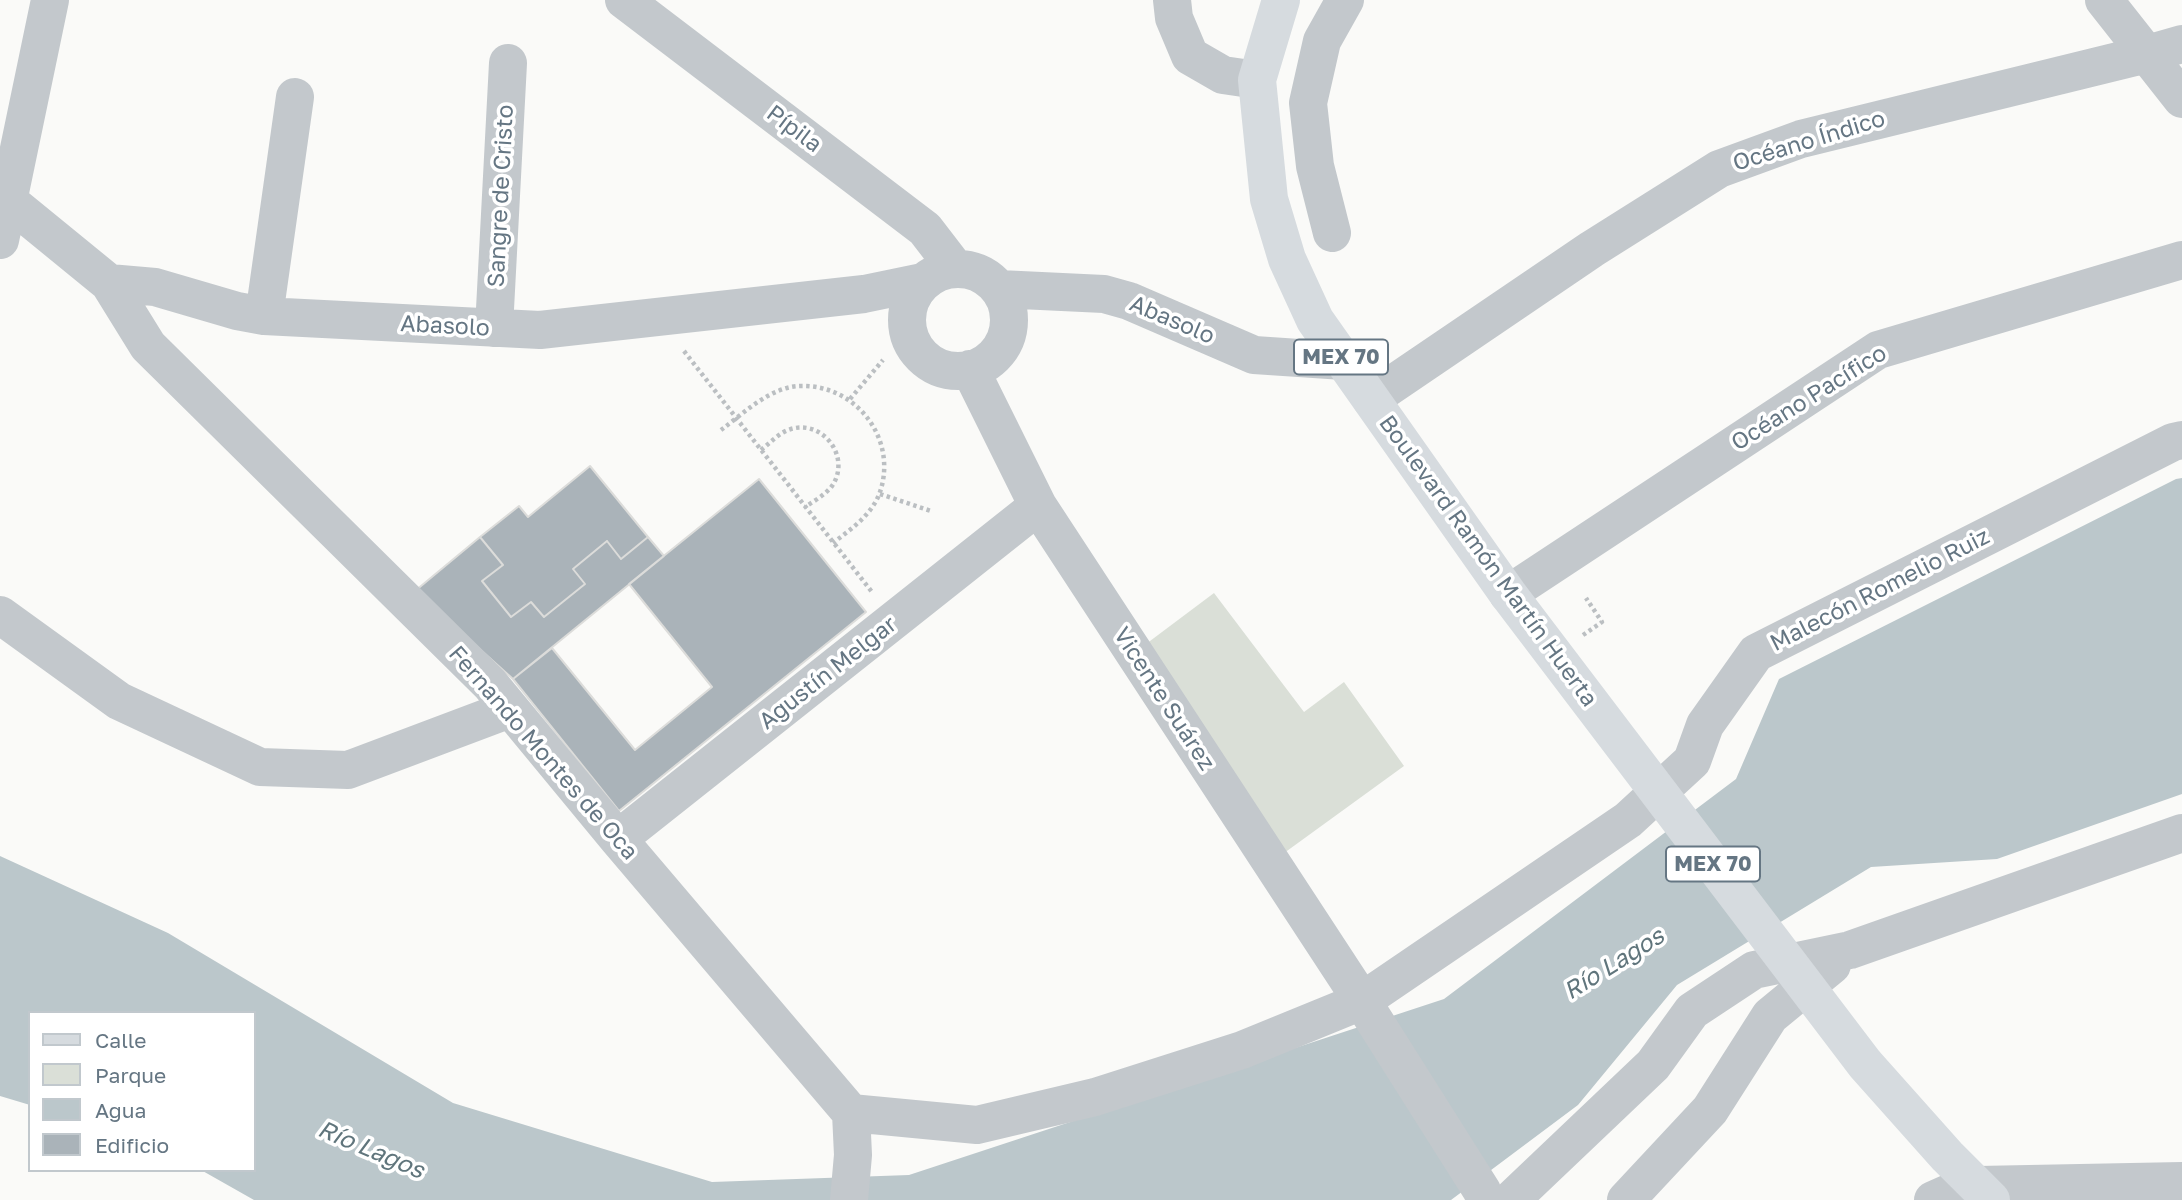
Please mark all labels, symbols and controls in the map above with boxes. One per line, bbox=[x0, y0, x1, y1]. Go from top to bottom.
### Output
street label: Pípila bbox=[761, 99, 827, 159]
street label: Sangre de Cristo bbox=[482, 104, 520, 288]
street label: Océano Índico bbox=[1730, 105, 1888, 177]
street label: Abasolo bbox=[1125, 290, 1219, 350]
street label: Abasolo bbox=[400, 310, 490, 342]
street label: Océano Pacífico bbox=[1726, 339, 1892, 457]
road number: MEX 70 bbox=[1294, 340, 1388, 374]
street label: Boulevard Ramón Martín Huerta bbox=[1373, 410, 1603, 712]
street label: Malecón Romelio Ruiz bbox=[1766, 523, 1994, 657]
street label: Agustín Melgar bbox=[754, 611, 902, 735]
street label: Vicente Suárez bbox=[1107, 622, 1221, 776]
street label: Fernando Montes de Oca bbox=[443, 640, 643, 866]
road number: MEX 70 bbox=[1666, 846, 1760, 882]
water label: Río Lagos bbox=[1559, 922, 1669, 1006]
legend bbox=[28, 1011, 256, 1172]
text: Calle bbox=[95, 1027, 147, 1053]
text: Parque bbox=[95, 1062, 166, 1088]
text: Agua bbox=[95, 1097, 146, 1123]
water label: Río Lagos bbox=[314, 1115, 428, 1185]
text: Edificio bbox=[95, 1132, 169, 1158]

